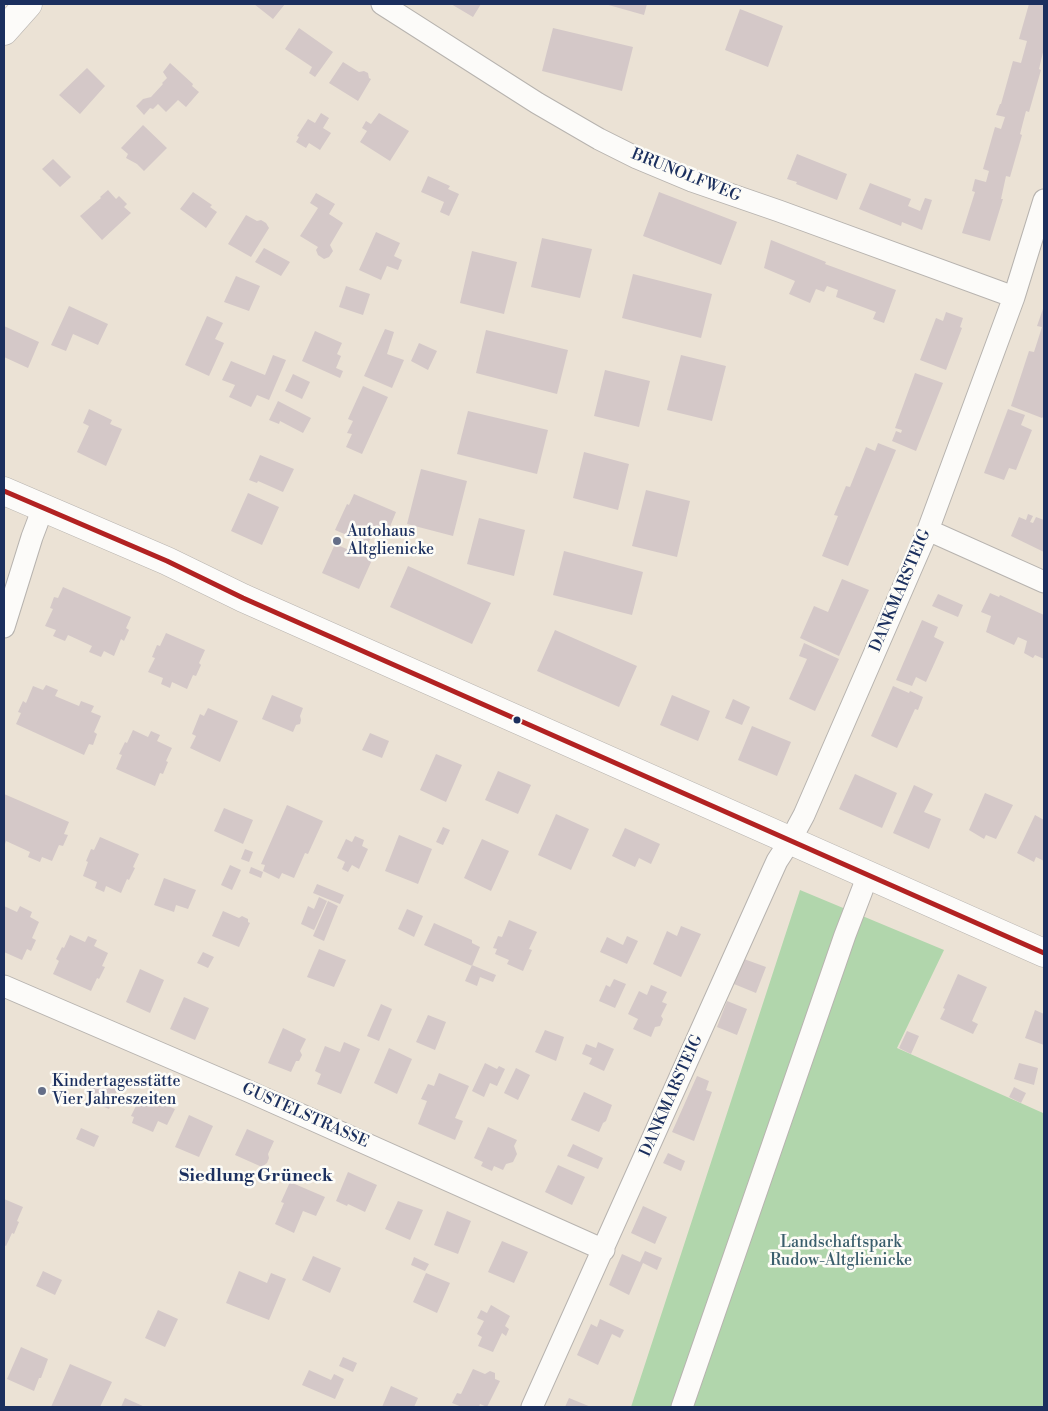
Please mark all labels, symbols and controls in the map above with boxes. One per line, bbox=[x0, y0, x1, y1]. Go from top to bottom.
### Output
street label: BRUNOLFWEG bbox=[628, 145, 744, 207]
place label: Autohaus Altglienicke bbox=[347, 522, 434, 560]
street label: DANKMARSTEIG bbox=[866, 527, 936, 655]
marker: Autohaus Altglienicke bbox=[331, 535, 343, 547]
unlabelled marker bbox=[512, 715, 522, 725]
street label: DANKMARSTEIG bbox=[636, 1032, 708, 1160]
place label: Kindertagesstätte Vier Jahreszeiten bbox=[52, 1072, 181, 1110]
street label: GUSTELSTRASSE bbox=[239, 1079, 371, 1153]
marker: Kindertagesstätte Vier Jahreszeiten bbox=[36, 1085, 48, 1097]
district label: Siedlung Grüneck bbox=[179, 1166, 333, 1188]
park label: Landschaftspark Rudow-Altglienicke bbox=[770, 1233, 912, 1271]

